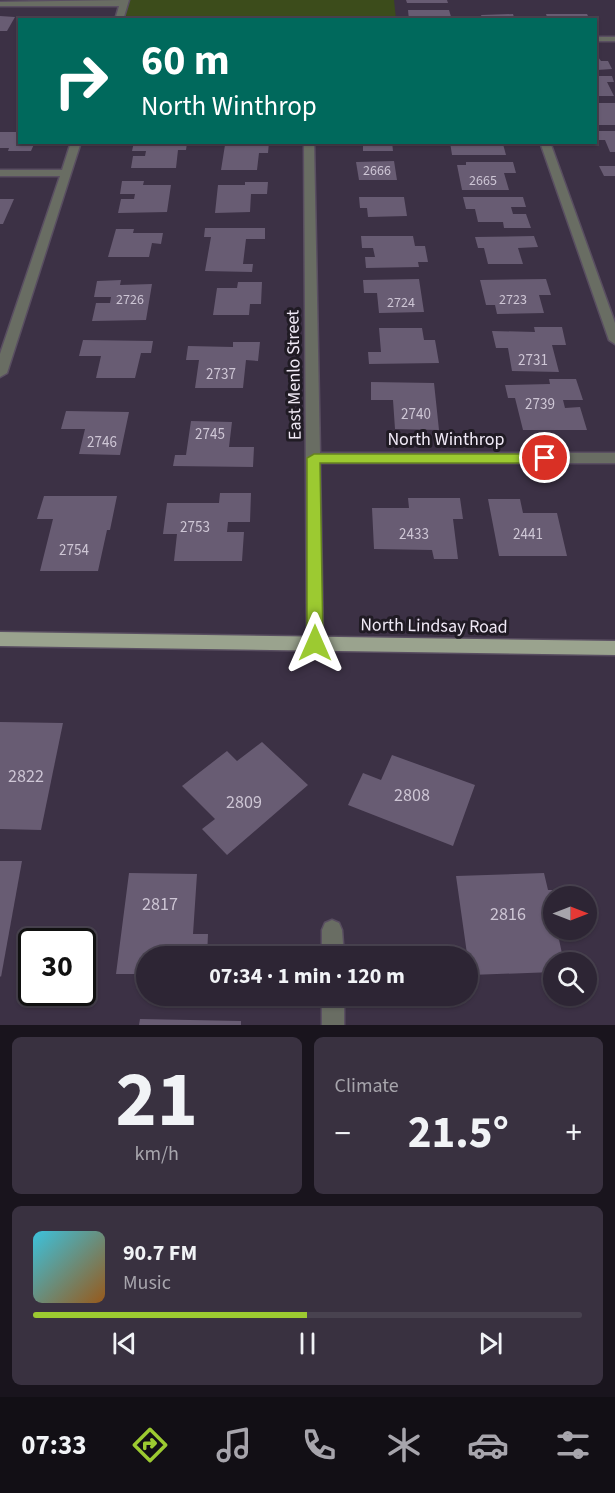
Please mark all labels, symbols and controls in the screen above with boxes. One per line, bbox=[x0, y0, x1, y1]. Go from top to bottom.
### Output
text: 60 m bbox=[141, 31, 230, 91]
icon: right bbox=[42, 42, 120, 120]
text: North Winthrop bbox=[141, 87, 317, 126]
house number: 2666 bbox=[363, 161, 391, 181]
house number: 2665 bbox=[469, 171, 497, 191]
house number: 2726 bbox=[116, 290, 144, 310]
house number: 2723 bbox=[499, 290, 527, 310]
house number: 2724 bbox=[387, 293, 415, 313]
street label: East Menlo Street bbox=[280, 310, 308, 440]
house number: 2731 bbox=[518, 350, 548, 371]
house number: 2737 bbox=[206, 364, 236, 385]
house number: 2739 bbox=[525, 394, 555, 415]
house number: 2740 bbox=[401, 404, 431, 425]
house number: 2745 bbox=[195, 424, 225, 445]
street label: North Winthrop bbox=[387, 427, 505, 452]
house number: 2746 bbox=[87, 432, 117, 453]
pin bbox=[519, 432, 570, 483]
icon: arrive bbox=[528, 441, 561, 474]
house number: 2753 bbox=[180, 517, 210, 538]
house number: 2433 bbox=[399, 524, 429, 545]
house number: 2441 bbox=[513, 524, 543, 545]
house number: 2754 bbox=[59, 540, 89, 561]
position arrow bbox=[283, 611, 347, 675]
street label: North Lindsay Road bbox=[360, 612, 508, 640]
house number: 2822 bbox=[8, 764, 44, 789]
house number: 2808 bbox=[394, 783, 430, 808]
house number: 2809 bbox=[226, 790, 262, 815]
north arrow bbox=[543, 886, 597, 940]
map controls bbox=[543, 886, 597, 1006]
house number: 2817 bbox=[142, 892, 178, 917]
house number: 2816 bbox=[490, 902, 526, 927]
speed limit sign: 30 bbox=[18, 928, 96, 1006]
button: search bbox=[543, 952, 597, 1006]
text: 07:34 · 1 min · 120 m bbox=[209, 960, 405, 992]
text: 21 bbox=[116, 1045, 198, 1156]
text: Climate bbox=[335, 1072, 399, 1100]
text: 21.5° bbox=[408, 1101, 509, 1165]
text: − bbox=[335, 1110, 351, 1157]
text: + bbox=[566, 1110, 582, 1157]
text: km/h bbox=[135, 1140, 179, 1168]
text: 90.7 FM bbox=[123, 1237, 197, 1269]
text: Music bbox=[123, 1269, 171, 1297]
icon: previous bbox=[108, 1327, 141, 1360]
icon: pause bbox=[291, 1327, 324, 1360]
icon: next bbox=[474, 1327, 507, 1360]
icon: directions bbox=[129, 1424, 171, 1466]
icon: music bbox=[213, 1424, 255, 1466]
icon: phone bbox=[298, 1424, 340, 1466]
icon: climate bbox=[383, 1424, 425, 1466]
icon: car bbox=[467, 1424, 509, 1466]
icon: filters bbox=[552, 1424, 594, 1466]
text: 07:33 bbox=[21, 1426, 86, 1465]

